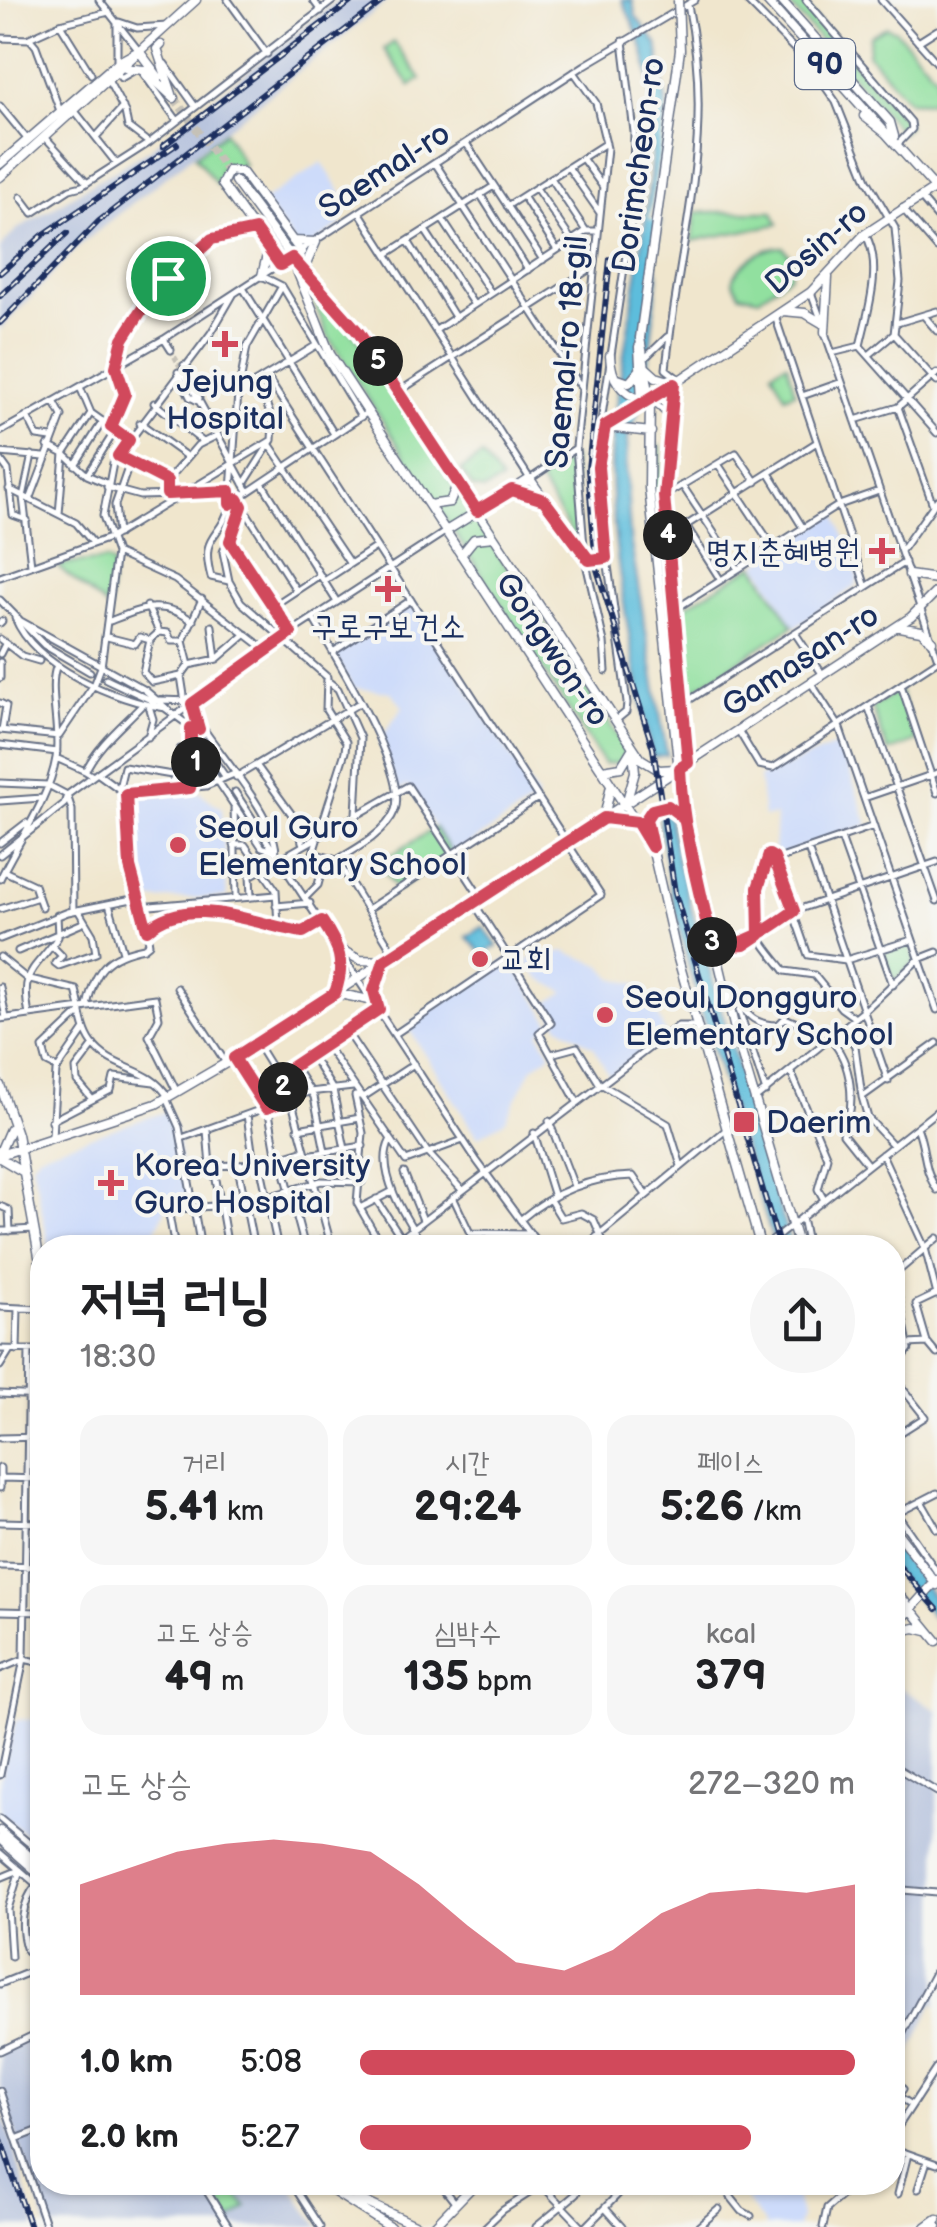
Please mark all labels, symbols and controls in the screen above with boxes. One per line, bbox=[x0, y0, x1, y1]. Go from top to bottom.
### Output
road number: 90 bbox=[795, 39, 855, 89]
street label: Dorimcheon-ro bbox=[605, 55, 674, 276]
street label: Saemal-ro bbox=[312, 114, 458, 228]
street label: Dosin-ro bbox=[758, 193, 876, 303]
street label: Saemal-ro 18-gil bbox=[538, 234, 597, 470]
pin bbox=[126, 236, 211, 321]
icon: arrive bbox=[141, 251, 196, 306]
marker: Jejung Hospital bbox=[212, 331, 238, 357]
pin: 5 bbox=[353, 336, 403, 386]
text: 5 bbox=[370, 344, 386, 377]
place label: Jejung Hospital bbox=[166, 363, 284, 439]
pin: 4 bbox=[643, 510, 693, 560]
text: 4 bbox=[660, 518, 676, 551]
place label: 명지춘혜병원 bbox=[706, 533, 860, 572]
marker: 명지춘혜병원 bbox=[869, 538, 895, 564]
street label: Gongwon-ro bbox=[486, 566, 617, 734]
marker: 구로구보건소 bbox=[375, 576, 401, 602]
street label: Gamasan-ro bbox=[715, 596, 887, 726]
place label: 구로구보건소 bbox=[311, 608, 465, 647]
pin: 1 bbox=[171, 737, 221, 787]
text: 1 bbox=[190, 745, 202, 778]
place label: Seoul Guro Elementary School bbox=[198, 809, 467, 885]
marker: Seoul Guro Elementary School bbox=[167, 834, 189, 856]
pin: 3 bbox=[687, 917, 737, 967]
text: 3 bbox=[704, 925, 720, 958]
place label: 교회 bbox=[500, 941, 552, 980]
marker: 교회 bbox=[469, 948, 491, 970]
place label: Seoul Dongguro Elementary School bbox=[625, 979, 894, 1055]
marker: Seoul Dongguro Elementary School bbox=[594, 1004, 616, 1026]
pin: 2 bbox=[258, 1062, 308, 1112]
text: 2 bbox=[275, 1070, 291, 1103]
place label: Daerim bbox=[766, 1104, 871, 1143]
marker: Daerim bbox=[731, 1109, 757, 1135]
place label: Korea University Guro Hospital bbox=[134, 1147, 371, 1223]
marker: Korea University Guro Hospital bbox=[98, 1170, 124, 1196]
text: 저녁 러닝 bbox=[80, 1267, 272, 1334]
button: share bbox=[750, 1268, 855, 1373]
text: 18:30 bbox=[80, 1338, 156, 1377]
text: 거리 bbox=[182, 1447, 227, 1480]
text: 시간 bbox=[445, 1447, 490, 1480]
text: 페이스 bbox=[697, 1447, 765, 1480]
text: 5.41 bbox=[144, 1482, 219, 1533]
text: 29:24 bbox=[413, 1482, 522, 1533]
text: 5:26 bbox=[660, 1482, 745, 1533]
text: km bbox=[219, 1495, 264, 1528]
text: /km bbox=[745, 1495, 802, 1528]
text: 고도 상승 bbox=[155, 1617, 253, 1650]
text: 심박수 bbox=[434, 1617, 501, 1650]
text: kcal bbox=[706, 1618, 756, 1651]
text: 379 bbox=[695, 1651, 767, 1702]
text: 49 bbox=[164, 1652, 213, 1703]
text: 135 bbox=[403, 1652, 469, 1703]
text: m bbox=[213, 1665, 244, 1698]
text: bpm bbox=[469, 1665, 532, 1698]
text: 272–320 m bbox=[688, 1765, 855, 1804]
text: 고도 상승 bbox=[80, 1766, 192, 1805]
text: 1.0 km bbox=[80, 2043, 173, 2082]
text: 5:08 bbox=[240, 2043, 302, 2082]
text: 2.0 km bbox=[80, 2118, 179, 2157]
text: 5:27 bbox=[240, 2118, 299, 2157]

